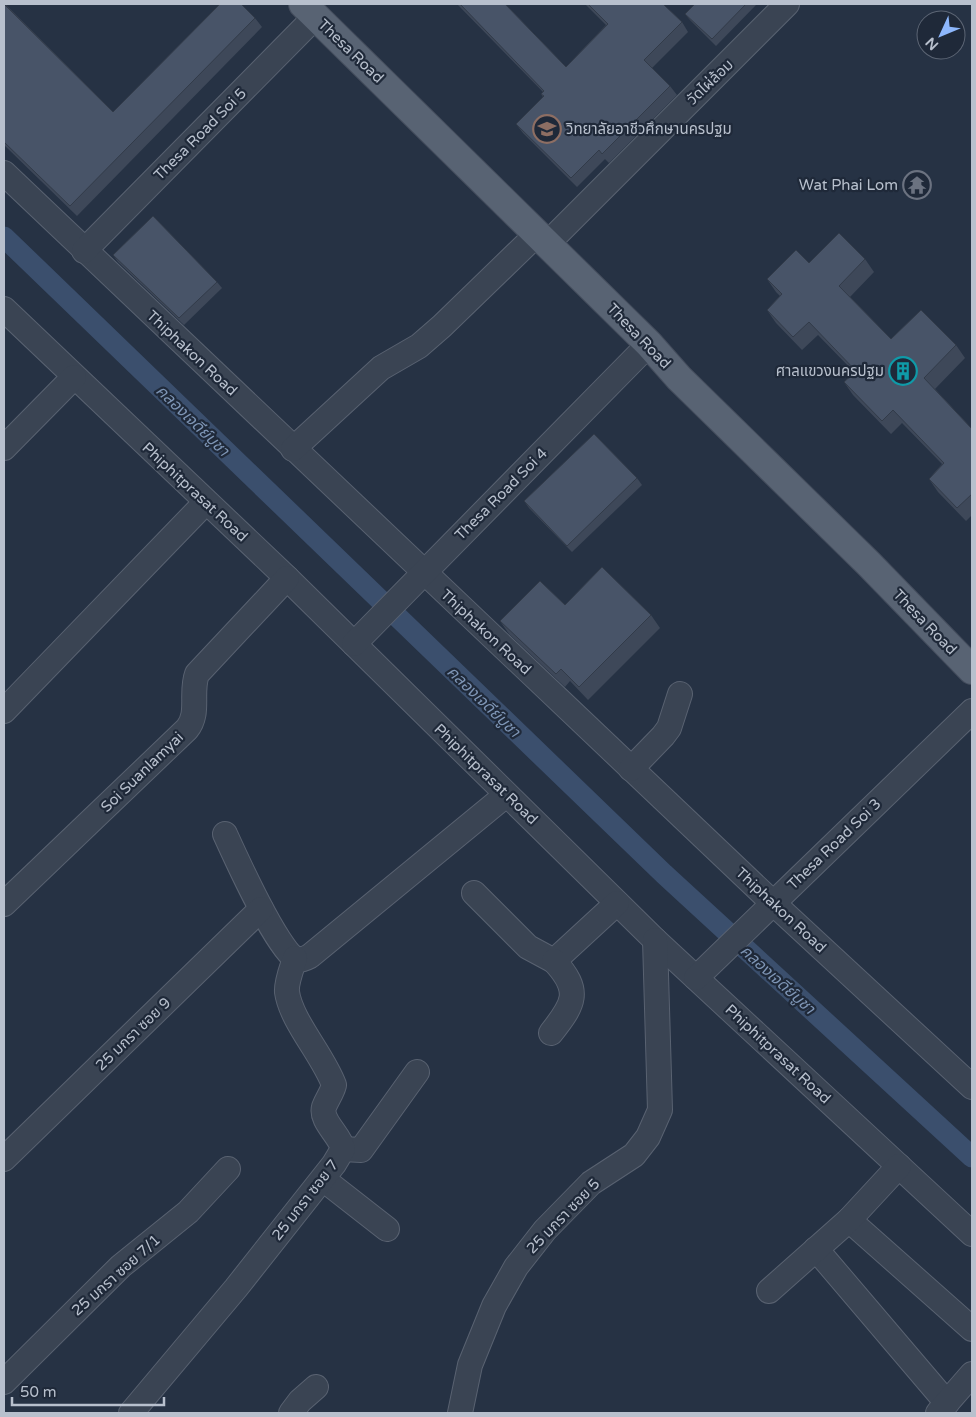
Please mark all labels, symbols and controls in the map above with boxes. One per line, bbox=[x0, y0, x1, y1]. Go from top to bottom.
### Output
north arrow bbox=[916, 10, 966, 60]
street label: Thesa Road bbox=[315, 15, 387, 87]
text: N bbox=[922, 34, 942, 54]
street label: วัดไผ่ล้อม bbox=[683, 56, 737, 108]
street label: Thesa Road Soi 5 bbox=[150, 84, 250, 184]
school or university icon: วิทยาลัยอาชีวศึกษานครปฐม bbox=[532, 114, 562, 144]
place label: วิทยาลัยอาชีวศึกษานครปฐม bbox=[566, 120, 732, 138]
temple icon: Wat Phai Lom bbox=[902, 170, 932, 200]
place label: Wat Phai Lom bbox=[799, 176, 898, 194]
street label: Thesa Road bbox=[603, 300, 675, 372]
street label: Thiphakon Road bbox=[143, 307, 241, 399]
building icon: ศาลแขวงนครปฐม bbox=[888, 356, 918, 386]
place label: ศาลแขวงนครปฐม bbox=[776, 362, 884, 380]
water label: คลองเจดีย์บูชา bbox=[152, 381, 234, 462]
street label: Phiphitprasat Road bbox=[139, 439, 251, 545]
street label: Thesa Road Soi 4 bbox=[451, 444, 551, 544]
street label: Thiphakon Road bbox=[437, 586, 535, 678]
street label: Thesa Road bbox=[889, 586, 961, 658]
water label: คลองเจดีย์บูชา bbox=[443, 662, 525, 743]
street label: Phiphitprasat Road bbox=[430, 720, 542, 828]
street label: Soi Suanlamyai bbox=[97, 728, 187, 816]
street label: Thesa Road Soi 3 bbox=[783, 795, 885, 893]
street label: Thiphakon Road bbox=[732, 864, 830, 956]
water label: คลองเจดีย์บูชา bbox=[736, 941, 820, 1020]
street label: 25 มกรา ซอย 9 bbox=[92, 994, 174, 1074]
street label: Phiphitprasat Road bbox=[722, 1001, 834, 1107]
street label: 25 มกรา ซอย 7 bbox=[268, 1156, 342, 1244]
street label: 25 มกรา ซอย 5 bbox=[523, 1175, 603, 1257]
street label: 25 มกรา ซอย 7/1 bbox=[68, 1230, 164, 1320]
scale bar bbox=[12, 1374, 165, 1406]
text: 50 m bbox=[20, 1383, 57, 1401]

